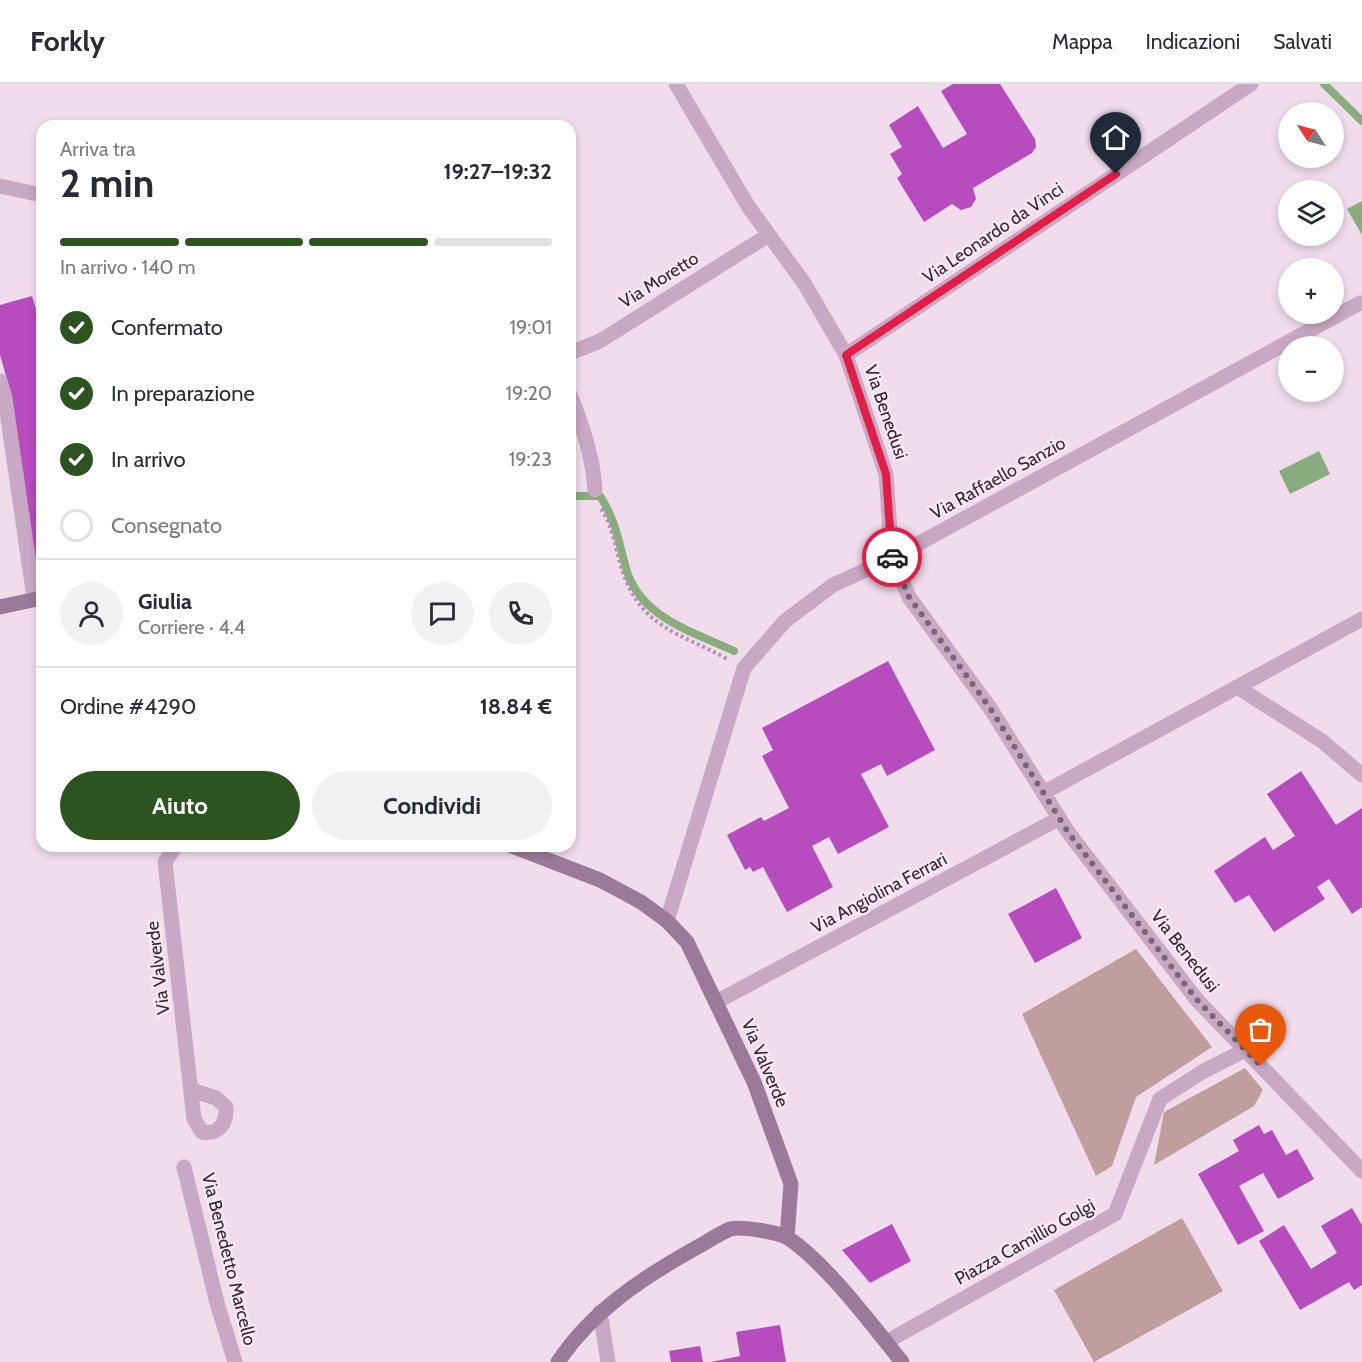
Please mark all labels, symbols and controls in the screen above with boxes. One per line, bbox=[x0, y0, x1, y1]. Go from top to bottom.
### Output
text: Forkly bbox=[30, 24, 105, 58]
text: Mappa bbox=[1052, 29, 1113, 54]
text: Indicazioni bbox=[1146, 29, 1240, 54]
text: Salvati bbox=[1273, 29, 1332, 54]
north arrow bbox=[1278, 102, 1344, 168]
map controls bbox=[1278, 102, 1344, 402]
pin bbox=[1090, 112, 1141, 174]
icon: home bbox=[1099, 121, 1132, 154]
text: Arriva tra bbox=[60, 137, 136, 161]
text: 19:27–19:32 bbox=[443, 158, 552, 185]
text: 2 min bbox=[60, 159, 154, 207]
street label: Via Leonardo da Vinci bbox=[919, 178, 1067, 288]
button: layers bbox=[1278, 180, 1344, 246]
street label: Via Moretto bbox=[615, 247, 703, 313]
text: In arrivo · 140 m bbox=[60, 255, 196, 279]
button: + bbox=[1278, 258, 1344, 324]
icon: check bbox=[60, 311, 93, 344]
text: Confermato bbox=[111, 314, 223, 341]
text: 19:01 bbox=[509, 315, 552, 339]
button: − bbox=[1278, 336, 1344, 402]
street label: Via Benedusi bbox=[860, 362, 912, 462]
icon: check bbox=[60, 377, 93, 410]
text: In preparazione bbox=[111, 380, 255, 407]
text: 19:20 bbox=[506, 381, 552, 405]
street label: Via Raffaello Sanzio bbox=[927, 432, 1069, 524]
icon: check bbox=[60, 443, 93, 476]
text: In arrivo bbox=[111, 446, 186, 473]
text: 19:23 bbox=[509, 447, 552, 471]
text: Consegnato bbox=[111, 512, 222, 539]
courier bbox=[862, 527, 922, 587]
icon: car bbox=[876, 541, 909, 574]
button: person bbox=[60, 582, 123, 645]
button: chat bbox=[411, 582, 474, 645]
button: phone bbox=[489, 582, 552, 645]
text: Giulia bbox=[138, 588, 192, 615]
text: Corriere · 4.4 bbox=[138, 615, 245, 639]
text: Ordine #4290 bbox=[60, 693, 196, 720]
text: 18.84 € bbox=[480, 693, 552, 720]
button: Aiuto bbox=[60, 771, 300, 840]
button: Condividi bbox=[312, 771, 552, 840]
street label: Via Angiolina Ferrari bbox=[807, 848, 951, 938]
street label: Via Benedusi bbox=[1146, 906, 1224, 996]
street label: Via Valverde bbox=[141, 920, 175, 1016]
pin bbox=[1235, 1004, 1286, 1066]
icon: bag bbox=[1244, 1013, 1277, 1046]
street label: Via Valverde bbox=[737, 1015, 793, 1111]
street label: Via Benedetto Marcello bbox=[197, 1171, 261, 1348]
street label: Piazza Camillio Golgi bbox=[951, 1194, 1099, 1290]

